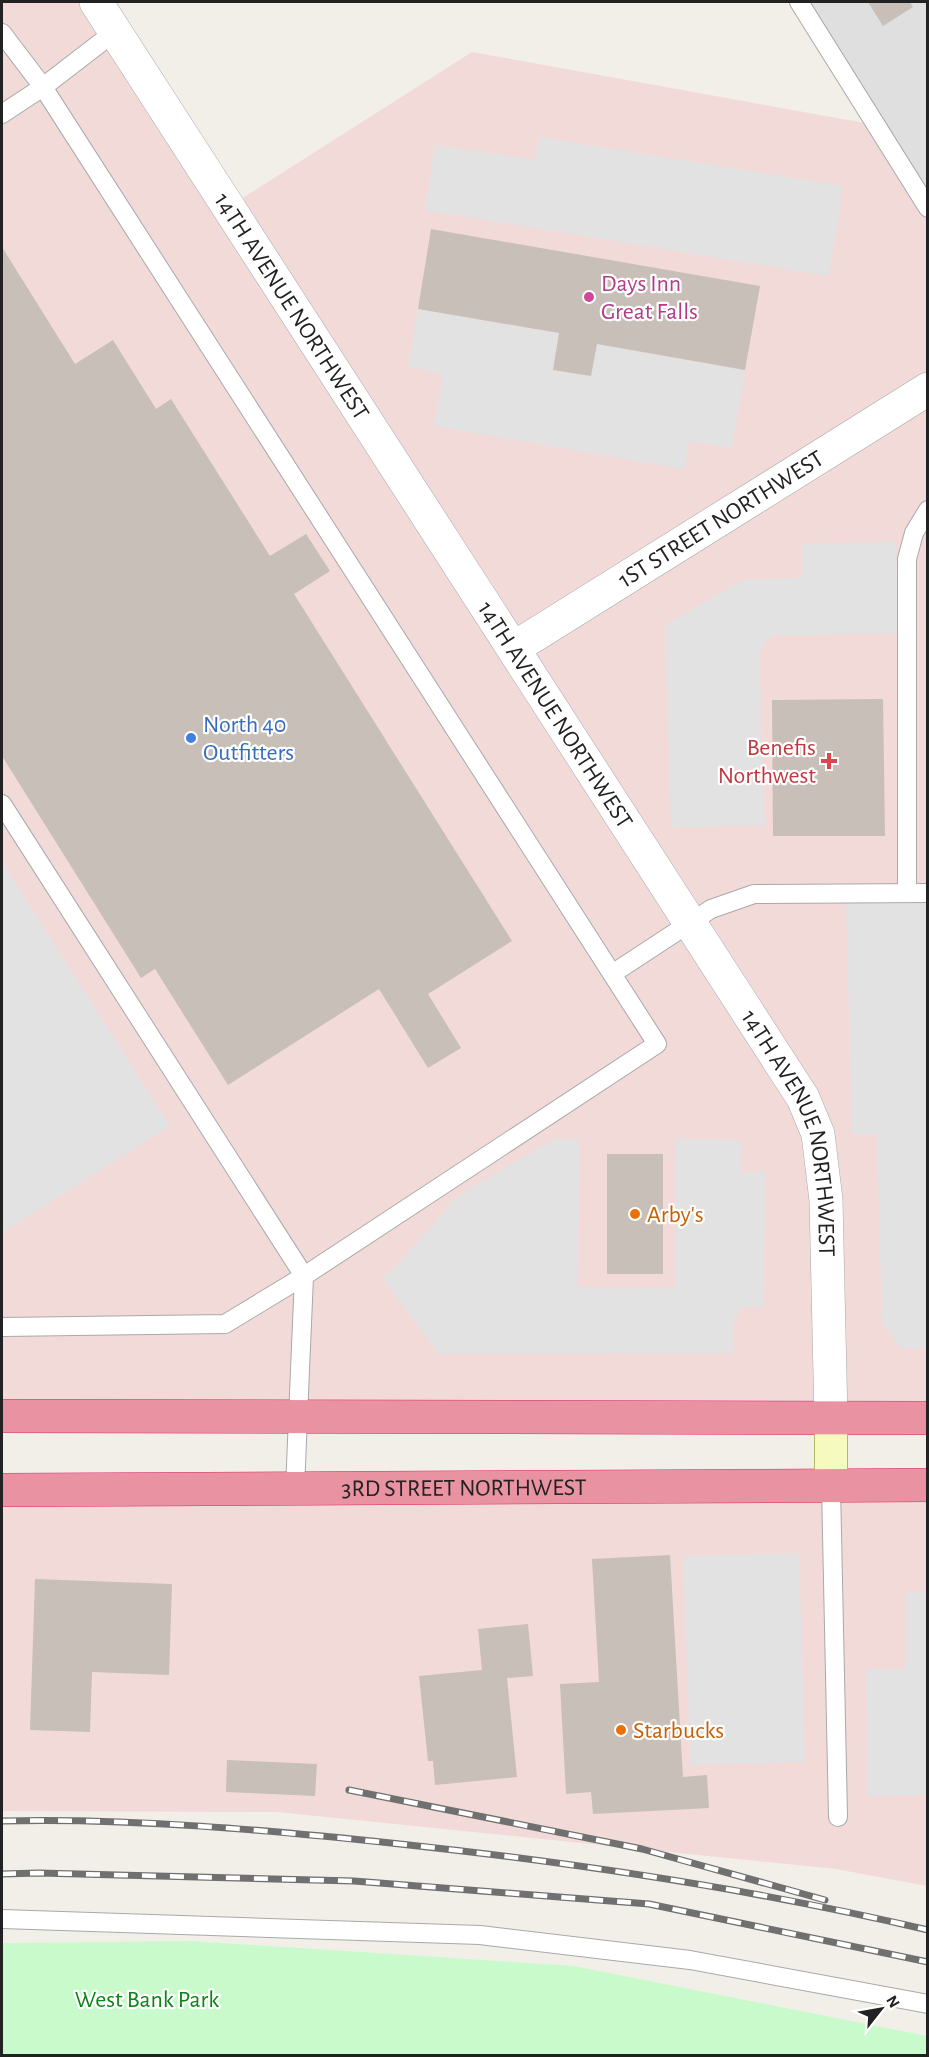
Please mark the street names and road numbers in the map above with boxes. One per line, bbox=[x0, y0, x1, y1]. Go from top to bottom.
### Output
street label: 14TH AVENUE NORTHWEST bbox=[210, 189, 373, 425]
street label: 1ST STREET NORTHWEST bbox=[615, 446, 828, 592]
street label: 14TH AVENUE NORTHWEST bbox=[473, 597, 637, 833]
street label: 14TH AVENUE NORTHWEST bbox=[736, 1006, 838, 1257]
street label: 3RD STREET NORTHWEST bbox=[342, 1476, 587, 1501]

